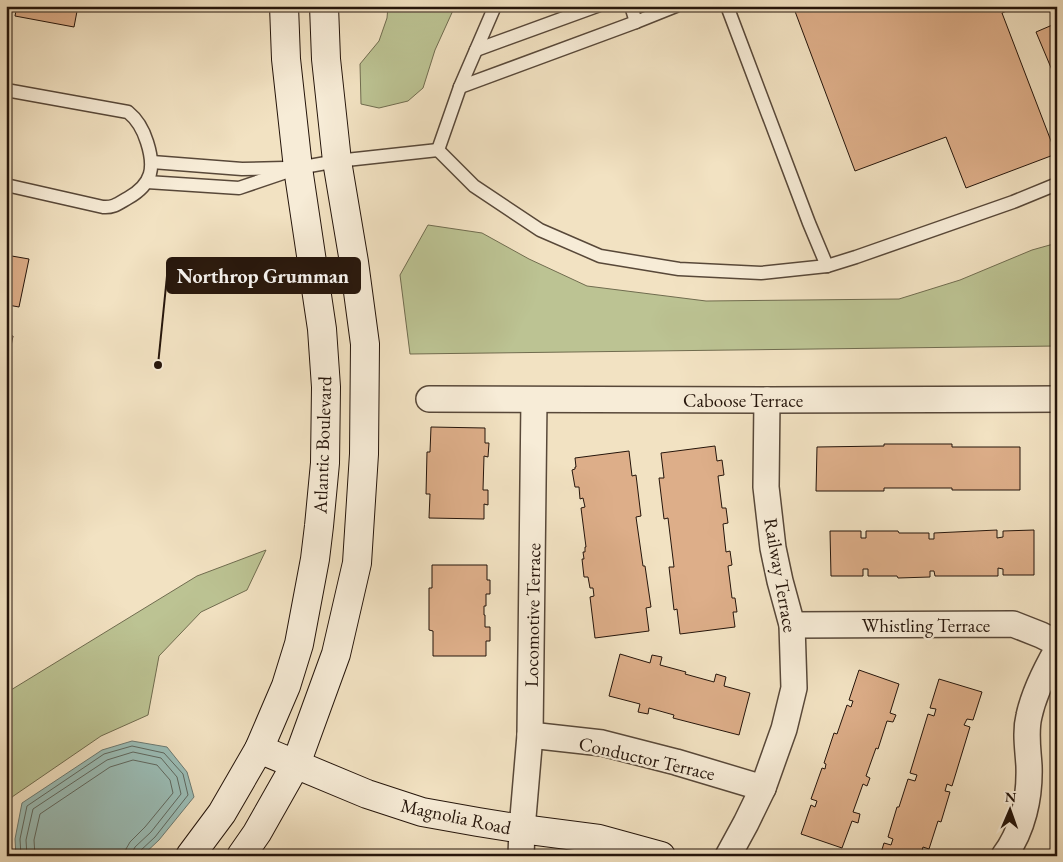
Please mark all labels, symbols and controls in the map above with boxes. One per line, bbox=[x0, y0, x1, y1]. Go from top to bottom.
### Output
callout: Northrop Grumman bbox=[167, 258, 360, 293]
text: Northrop Grumman bbox=[177, 263, 349, 289]
street label: Atlantic Boulevard bbox=[308, 375, 337, 515]
street label: Caboose Terrace bbox=[683, 388, 803, 413]
street label: Railway Terrace bbox=[758, 516, 803, 634]
street label: Locomotive Terrace bbox=[519, 543, 546, 687]
street label: Whistling Terrace bbox=[862, 613, 990, 638]
street label: Conductor Terrace bbox=[576, 731, 717, 786]
north arrow bbox=[986, 784, 1036, 834]
text: N bbox=[1004, 788, 1017, 806]
street label: Magnolia Road bbox=[398, 793, 514, 840]

